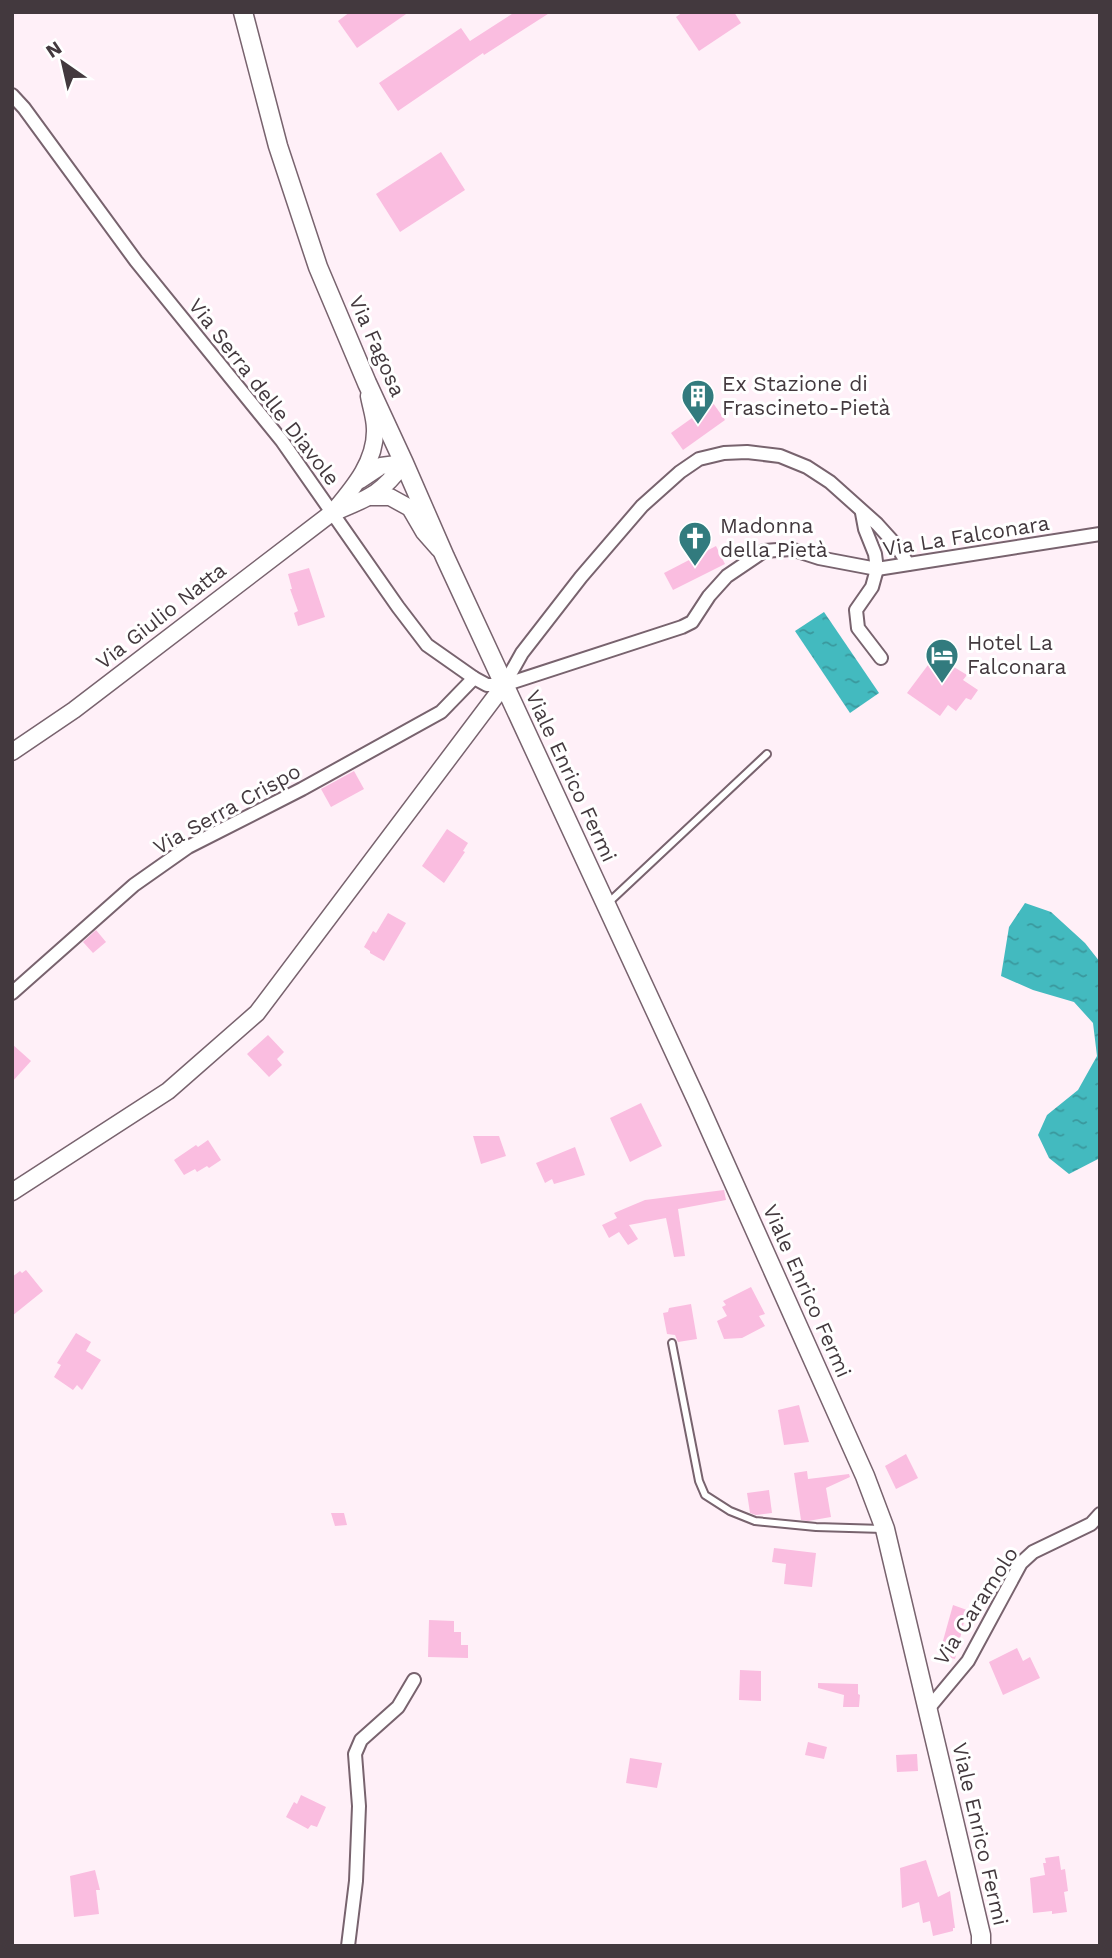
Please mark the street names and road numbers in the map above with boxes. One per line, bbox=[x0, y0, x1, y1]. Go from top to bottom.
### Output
street label: Via Fagosa bbox=[344, 291, 411, 400]
street label: Via Serra delle Diavole bbox=[184, 293, 345, 490]
street label: Via La Falconara bbox=[881, 510, 1051, 561]
street label: Via Giulio Natta bbox=[91, 557, 231, 674]
street label: Viale Enrico Fermi bbox=[521, 686, 622, 866]
street label: Via Serra Crispo bbox=[149, 758, 305, 859]
street label: Viale Enrico Fermi bbox=[758, 1200, 857, 1381]
street label: Via Caramolo bbox=[928, 1542, 1023, 1670]
street label: Viale Enrico Fermi bbox=[947, 1740, 1014, 1928]

